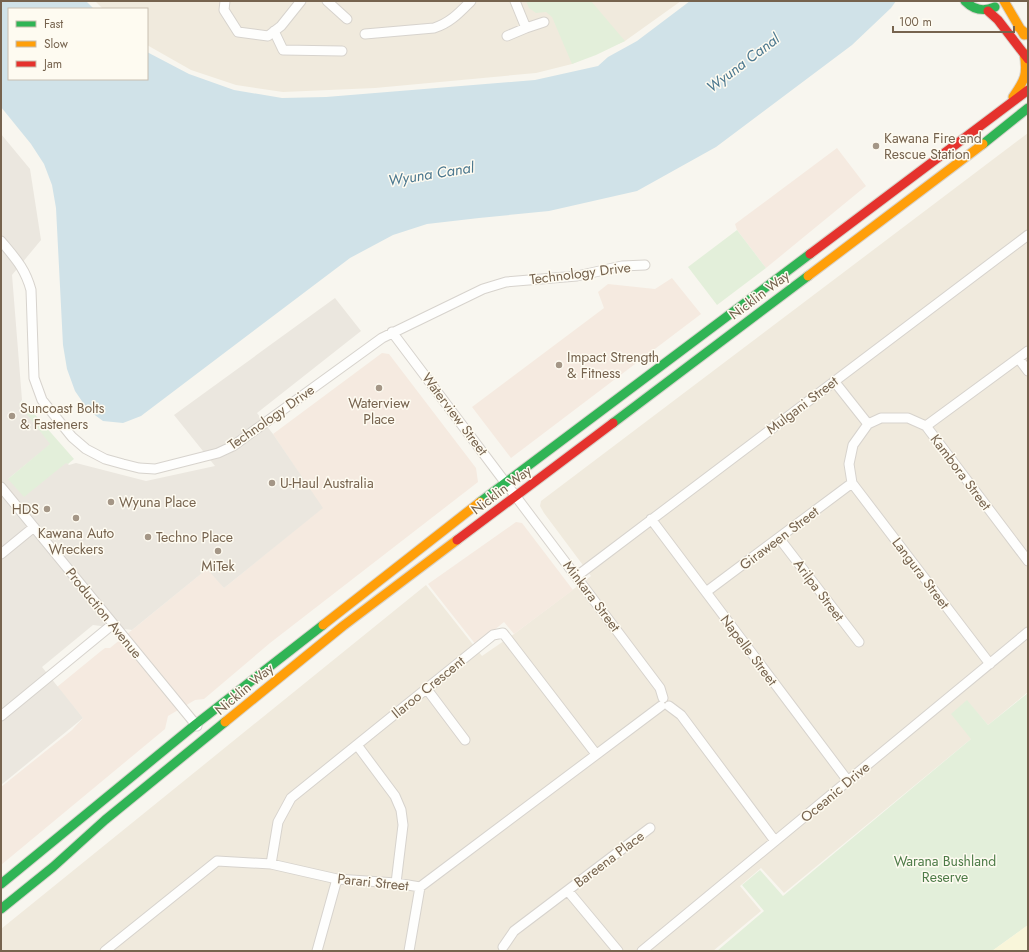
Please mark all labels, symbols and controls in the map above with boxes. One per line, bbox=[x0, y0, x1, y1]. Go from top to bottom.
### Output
legend bbox=[8, 8, 148, 80]
scale bar bbox=[893, 8, 1014, 34]
text: 100 m bbox=[899, 13, 932, 31]
text: Fast bbox=[44, 15, 63, 33]
water label: Wyuna Canal bbox=[702, 28, 785, 98]
text: Slow bbox=[44, 35, 69, 53]
text: Jam bbox=[42, 55, 62, 73]
place label: Kawana Fire and Rescue Station bbox=[884, 128, 982, 164]
marker: Kawana Fire and Rescue Station bbox=[871, 141, 881, 151]
water label: Wyuna Canal bbox=[387, 156, 476, 192]
street label: Technology Drive bbox=[528, 257, 632, 289]
street label: Nicklin Way bbox=[725, 265, 794, 324]
place label: Impact Strength & Fitness bbox=[567, 347, 659, 383]
marker: Impact Strength & Fitness bbox=[554, 360, 564, 370]
street label: Waterview Street bbox=[417, 368, 493, 460]
street label: Mulgani Street bbox=[762, 371, 843, 439]
street label: Technology Drive bbox=[224, 380, 318, 454]
marker: Waterview Place bbox=[374, 383, 384, 393]
place label: Waterview Place bbox=[348, 393, 410, 429]
place label: Suncoast Bolts & Fasteners bbox=[20, 398, 105, 434]
marker: Suncoast Bolts & Fasteners bbox=[7, 411, 17, 421]
street label: Kambora Street bbox=[926, 430, 997, 515]
street label: Nicklin Way bbox=[467, 460, 536, 519]
place label: U-Haul Australia bbox=[280, 473, 374, 493]
marker: U-Haul Australia bbox=[267, 478, 277, 488]
place label: Wyuna Place bbox=[119, 492, 196, 512]
marker: Wyuna Place bbox=[106, 497, 116, 507]
place label: HDS bbox=[12, 499, 39, 519]
street label: Giraween Street bbox=[735, 501, 823, 574]
marker: HDS bbox=[42, 504, 52, 514]
marker: Kawana Auto Wreckers bbox=[71, 513, 81, 523]
place label: Kawana Auto Wreckers bbox=[38, 523, 115, 559]
place label: Techno Place bbox=[156, 527, 233, 547]
marker: Techno Place bbox=[143, 532, 153, 542]
street label: Langura Street bbox=[887, 533, 955, 613]
marker: MiTek bbox=[213, 546, 223, 556]
street label: Arilpa Street bbox=[789, 555, 849, 626]
place label: MiTek bbox=[201, 556, 236, 576]
street label: Minkara Street bbox=[559, 556, 626, 636]
street label: Production Avenue bbox=[61, 563, 147, 663]
street label: Napelle Street bbox=[716, 610, 783, 690]
street label: Ilaroo Crescent bbox=[387, 651, 469, 723]
street label: Nicklin Way bbox=[210, 658, 278, 719]
street label: Oceanic Drive bbox=[796, 757, 874, 827]
street label: Bareena Place bbox=[570, 826, 648, 892]
park label: Warana Bushland Reserve bbox=[894, 851, 996, 887]
street label: Parari Street bbox=[336, 868, 410, 896]

